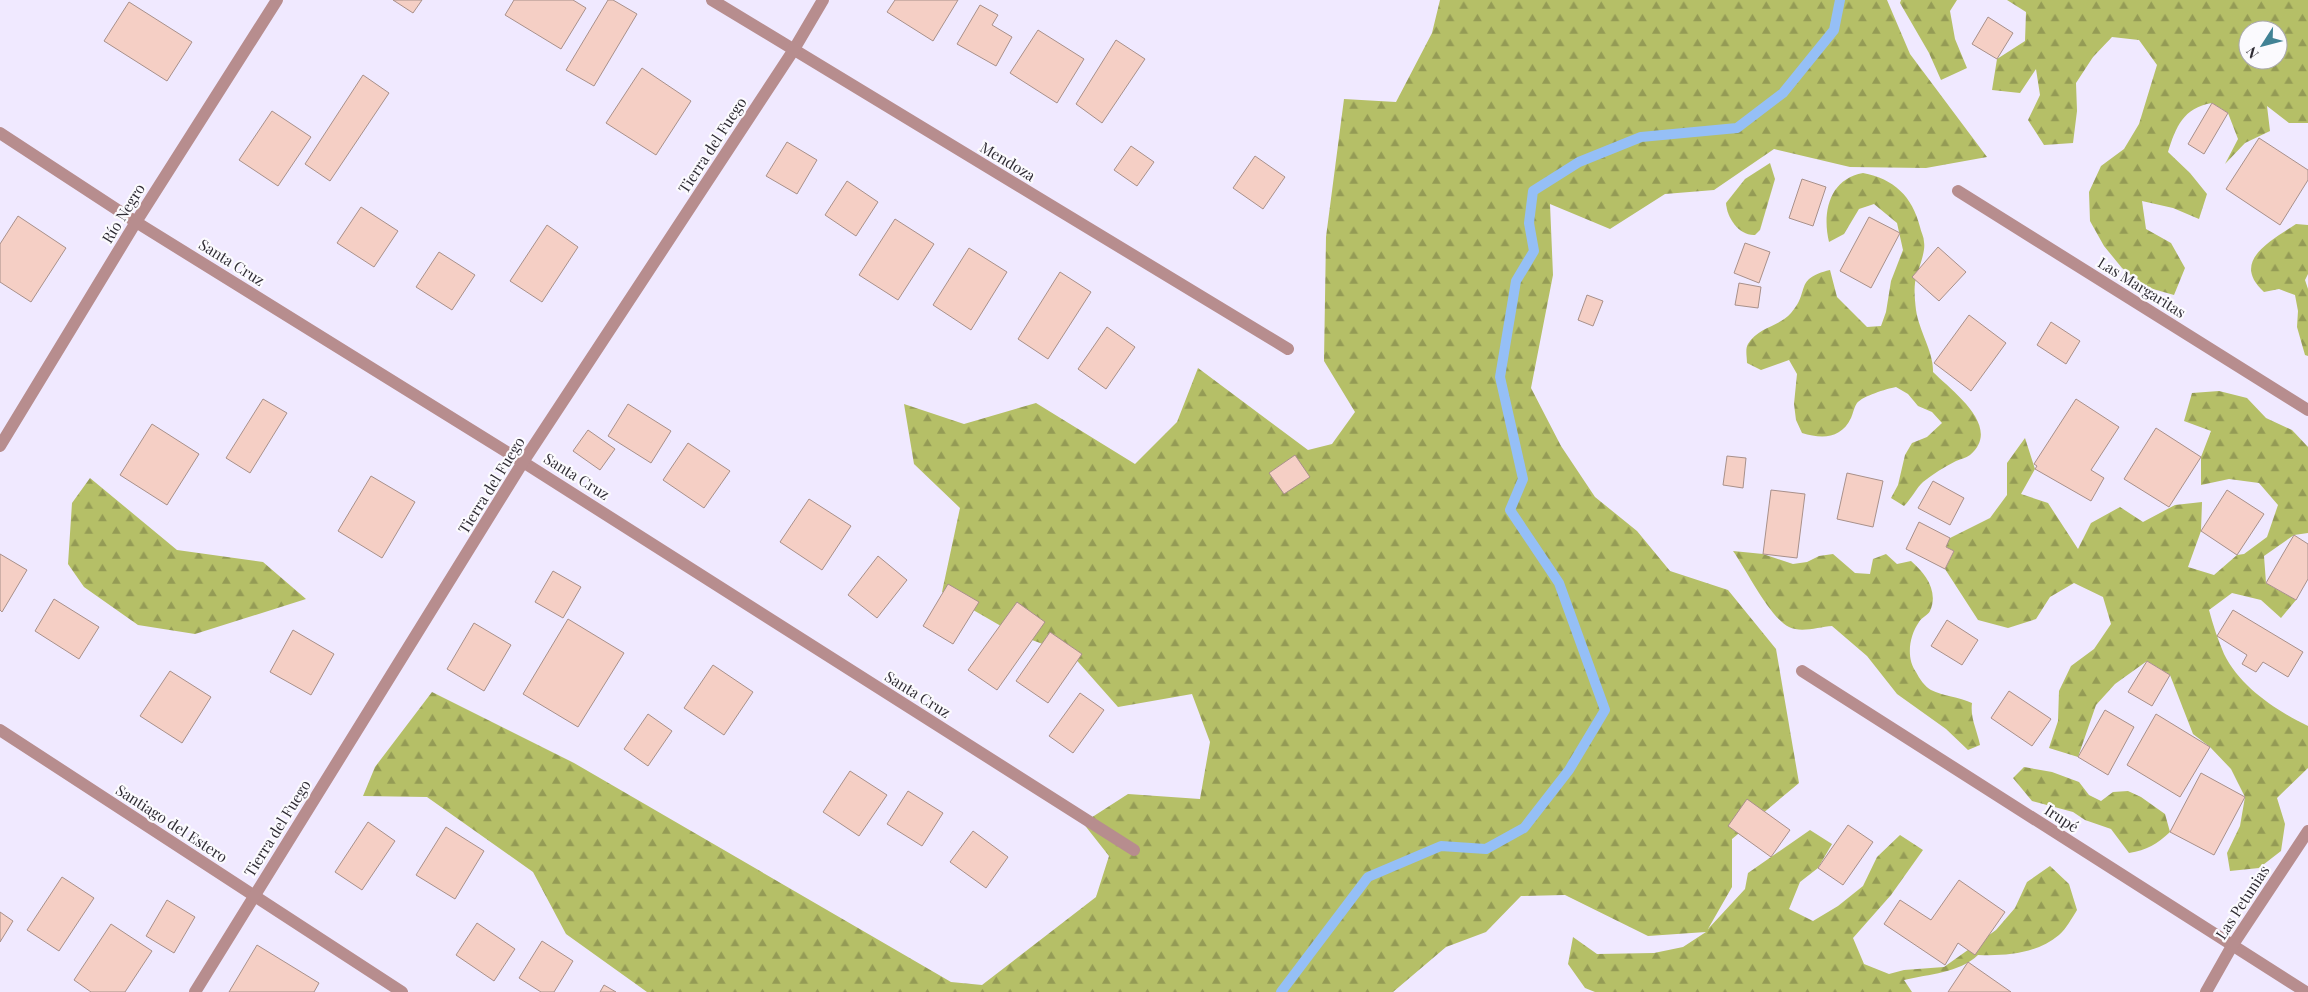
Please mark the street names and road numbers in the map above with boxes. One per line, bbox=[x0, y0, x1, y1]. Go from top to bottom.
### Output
street label: Tierra del Fuego bbox=[673, 93, 751, 197]
street label: Mendoza bbox=[977, 137, 1040, 186]
street label: Río Negro bbox=[97, 180, 149, 246]
street label: Santa Cruz bbox=[195, 234, 269, 290]
street label: Las Margaritas bbox=[2094, 252, 2190, 322]
street label: Tierra del Fuego bbox=[453, 433, 529, 537]
street label: Santa Cruz bbox=[540, 448, 614, 504]
street label: Santa Cruz bbox=[881, 666, 955, 722]
street label: Tierra del Fuego bbox=[239, 776, 315, 880]
street label: Santiago del Estero bbox=[112, 779, 232, 867]
street label: Irupé bbox=[2041, 800, 2083, 836]
street label: Las Petunias bbox=[2211, 861, 2273, 943]

